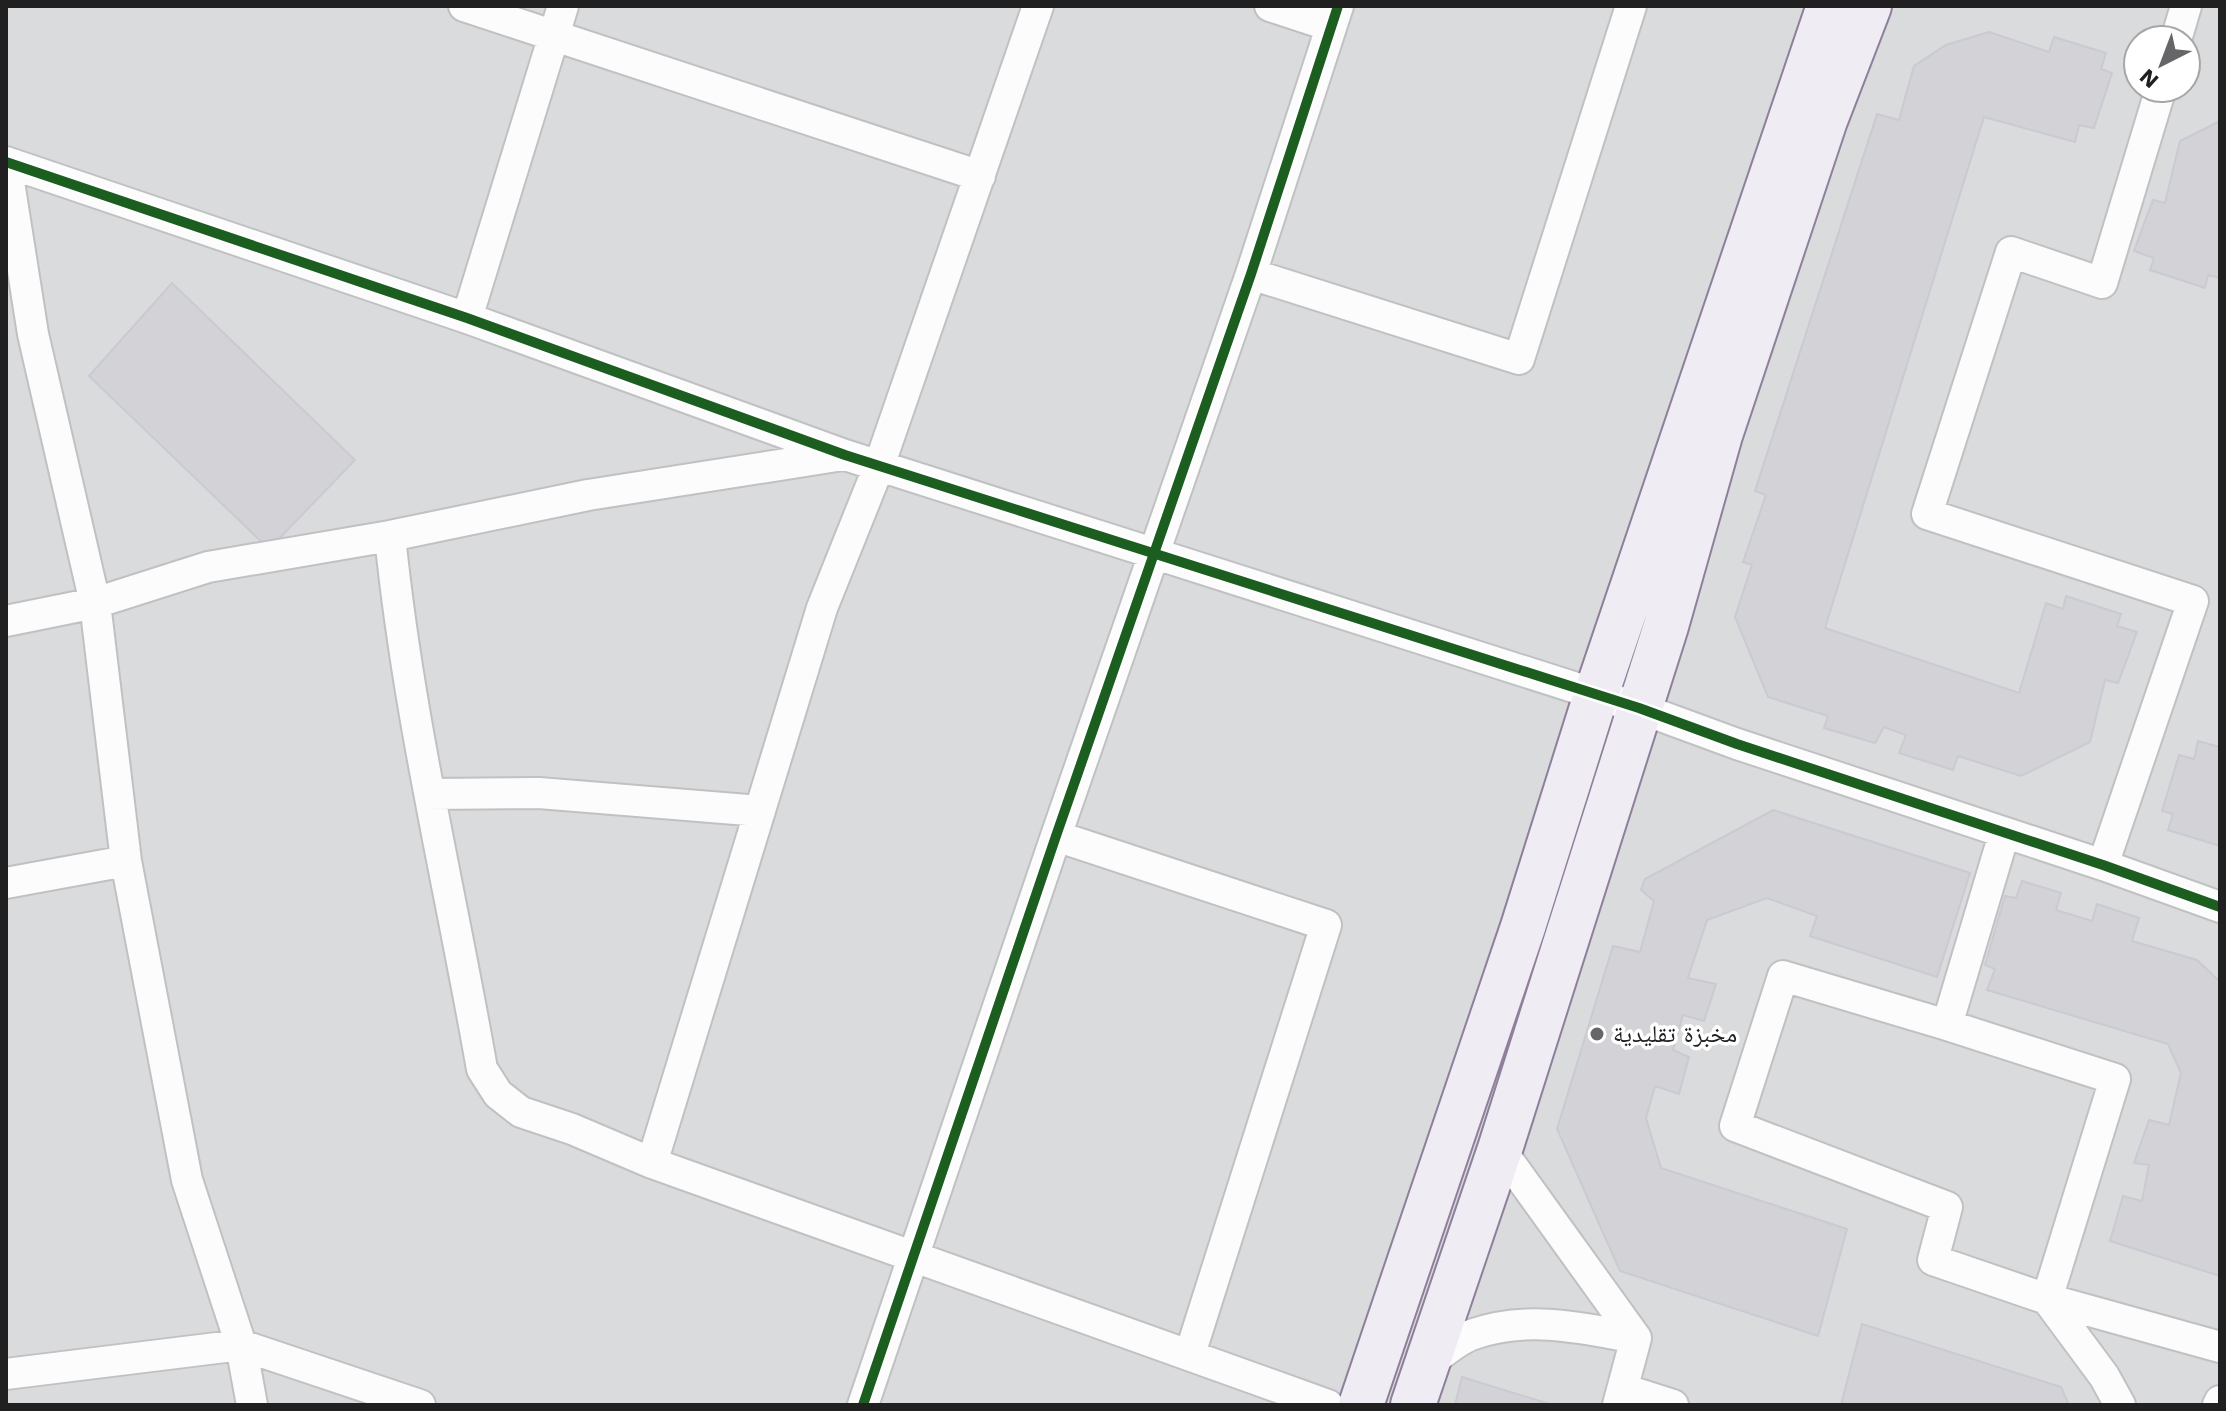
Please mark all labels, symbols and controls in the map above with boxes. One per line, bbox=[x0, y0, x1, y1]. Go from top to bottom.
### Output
north arrow bbox=[2122, 24, 2202, 104]
text: N bbox=[2135, 64, 2163, 93]
place label: مخبزة تقليدية bbox=[1613, 1020, 1737, 1048]
marker: مخبزة تقليدية bbox=[1588, 1025, 1606, 1043]

